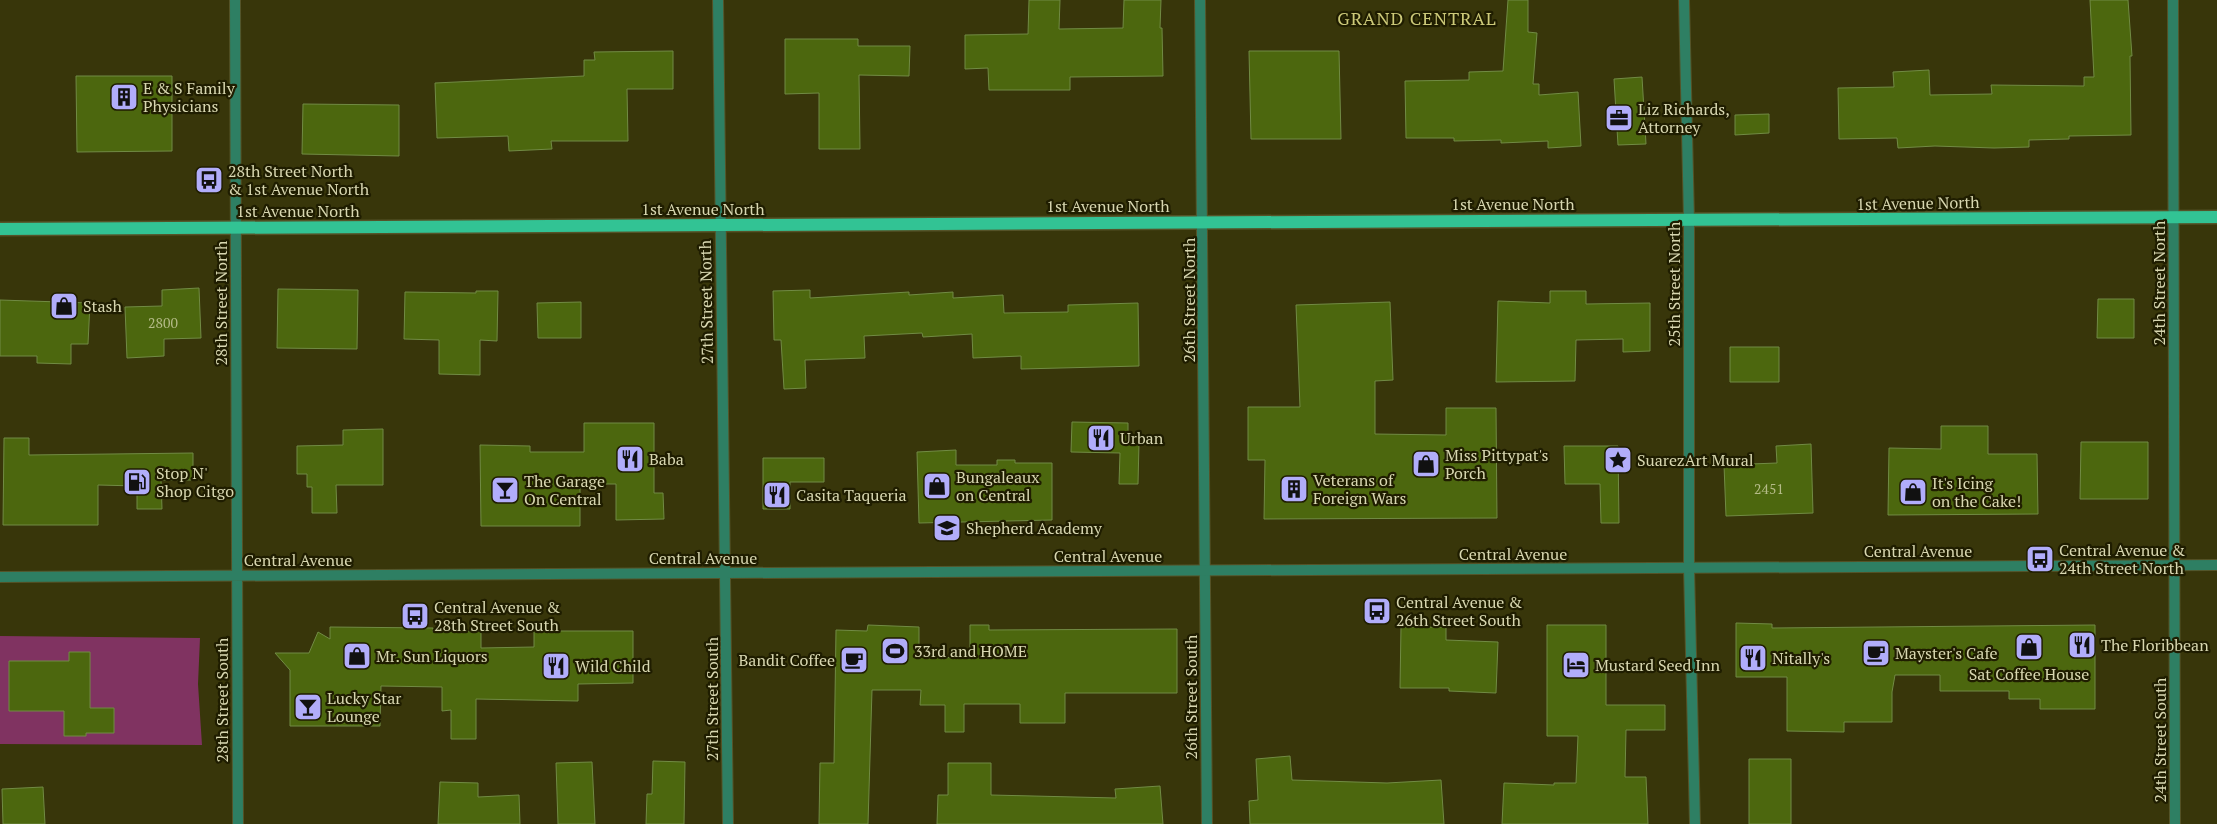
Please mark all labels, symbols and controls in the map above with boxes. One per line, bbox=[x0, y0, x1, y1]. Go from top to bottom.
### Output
district label: GRAND CENTRAL bbox=[1337, 6, 1497, 30]
place label: E & S Family Physicians bbox=[143, 77, 236, 117]
building icon: E & S Family Physicians bbox=[109, 82, 139, 112]
place label: Liz Richards, Attorney bbox=[1638, 98, 1730, 138]
office icon: Liz Richards, Attorney bbox=[1604, 103, 1634, 133]
place label: 28th Street North & 1st Avenue North bbox=[228, 160, 370, 200]
bus stop icon: 28th Street North & 1st Avenue North bbox=[194, 165, 224, 195]
street label: 1st Avenue North bbox=[1856, 191, 1980, 215]
street label: 1st Avenue North bbox=[1451, 193, 1575, 215]
street label: 1st Avenue North bbox=[1046, 195, 1170, 217]
street label: 1st Avenue North bbox=[641, 198, 765, 220]
street label: 1st Avenue North bbox=[236, 200, 360, 222]
street label: 24th Street North bbox=[2148, 220, 2170, 345]
street label: 25th Street North bbox=[1663, 221, 1685, 346]
street label: 26th Street North bbox=[1178, 237, 1200, 362]
street label: 27th Street North bbox=[694, 239, 718, 364]
street label: 28th Street North bbox=[210, 240, 232, 365]
shop icon: Stash bbox=[49, 291, 79, 321]
place label: Stash bbox=[83, 295, 123, 317]
house number: 2800 bbox=[148, 313, 178, 332]
restaurant icon: Urban bbox=[1086, 423, 1116, 453]
place label: Urban bbox=[1120, 427, 1164, 449]
restaurant icon: Baba bbox=[615, 444, 645, 474]
place label: Miss Pittypat's Porch bbox=[1445, 444, 1548, 484]
place icon: SuarezArt Mural bbox=[1603, 445, 1633, 475]
place label: Baba bbox=[649, 448, 684, 470]
shop icon: Miss Pittypat's Porch bbox=[1411, 449, 1441, 479]
place label: SuarezArt Mural bbox=[1637, 449, 1754, 471]
place label: Stop N' Shop Citgo bbox=[156, 462, 234, 502]
place label: Bungaleaux on Central bbox=[956, 466, 1040, 506]
fuel station icon: Stop N' Shop Citgo bbox=[122, 467, 152, 497]
place label: Veterans of Foreign Wars bbox=[1313, 469, 1406, 509]
place label: The Garage On Central bbox=[524, 470, 605, 510]
shop icon: Bungaleaux on Central bbox=[922, 471, 952, 501]
place label: It's Icing on the Cake! bbox=[1932, 472, 2021, 512]
building icon: Veterans of Foreign Wars bbox=[1279, 474, 1309, 504]
bar icon: The Garage On Central bbox=[490, 475, 520, 505]
shop icon: It's Icing on the Cake! bbox=[1898, 477, 1928, 507]
house number: 2451 bbox=[1754, 479, 1784, 498]
restaurant icon: Casita Taqueria bbox=[762, 480, 792, 510]
place label: Casita Taqueria bbox=[796, 484, 907, 506]
school or university icon: Shepherd Academy bbox=[932, 513, 962, 543]
place label: Shepherd Academy bbox=[966, 517, 1103, 539]
place label: Central Avenue & 24th Street North bbox=[2059, 539, 2185, 579]
street label: Central Avenue bbox=[1864, 540, 1972, 562]
street label: Central Avenue bbox=[1459, 543, 1567, 565]
bus stop icon: Central Avenue & 24th Street North bbox=[2025, 544, 2055, 574]
street label: Central Avenue bbox=[1054, 545, 1162, 567]
street label: Central Avenue bbox=[649, 547, 757, 569]
street label: Central Avenue bbox=[244, 549, 352, 571]
place label: Central Avenue & 26th Street South bbox=[1396, 591, 1522, 631]
place label: Central Avenue & 28th Street South bbox=[434, 596, 560, 636]
bus stop icon: Central Avenue & 26th Street South bbox=[1362, 596, 1392, 626]
bus stop icon: Central Avenue & 28th Street South bbox=[400, 601, 430, 631]
restaurant icon: The Floribbean bbox=[2067, 630, 2097, 660]
shop icon: Sat Coffee House bbox=[2014, 632, 2044, 662]
street label: 26th Street South bbox=[1180, 634, 1202, 759]
place label: The Floribbean bbox=[2101, 634, 2209, 656]
street label: 27th Street South bbox=[701, 636, 723, 761]
sports icon: 33rd and HOME bbox=[880, 636, 910, 666]
street label: 28th Street South bbox=[211, 637, 233, 762]
cafe icon: Mayster's Cafe bbox=[1861, 638, 1891, 668]
place label: 33rd and HOME bbox=[914, 640, 1027, 662]
shop icon: Mr. Sun Liquors bbox=[342, 641, 372, 671]
place label: Mayster's Cafe bbox=[1895, 642, 1998, 664]
restaurant icon: Nitally's bbox=[1738, 643, 1768, 673]
place label: Mr. Sun Liquors bbox=[376, 645, 488, 667]
cafe icon: Bandit Coffee bbox=[839, 645, 869, 675]
place label: Nitally's bbox=[1772, 647, 1830, 669]
place label: Bandit Coffee bbox=[739, 649, 835, 671]
hotel icon: Mustard Seed Inn bbox=[1561, 650, 1591, 680]
restaurant icon: Wild Child bbox=[541, 651, 571, 681]
place label: Mustard Seed Inn bbox=[1595, 654, 1720, 676]
place label: Wild Child bbox=[575, 655, 651, 677]
place label: Sat Coffee House bbox=[1969, 663, 2089, 685]
street label: 24th Street South bbox=[2149, 677, 2171, 802]
place label: Lucky Star Lounge bbox=[327, 687, 402, 727]
bar icon: Lucky Star Lounge bbox=[293, 692, 323, 722]

